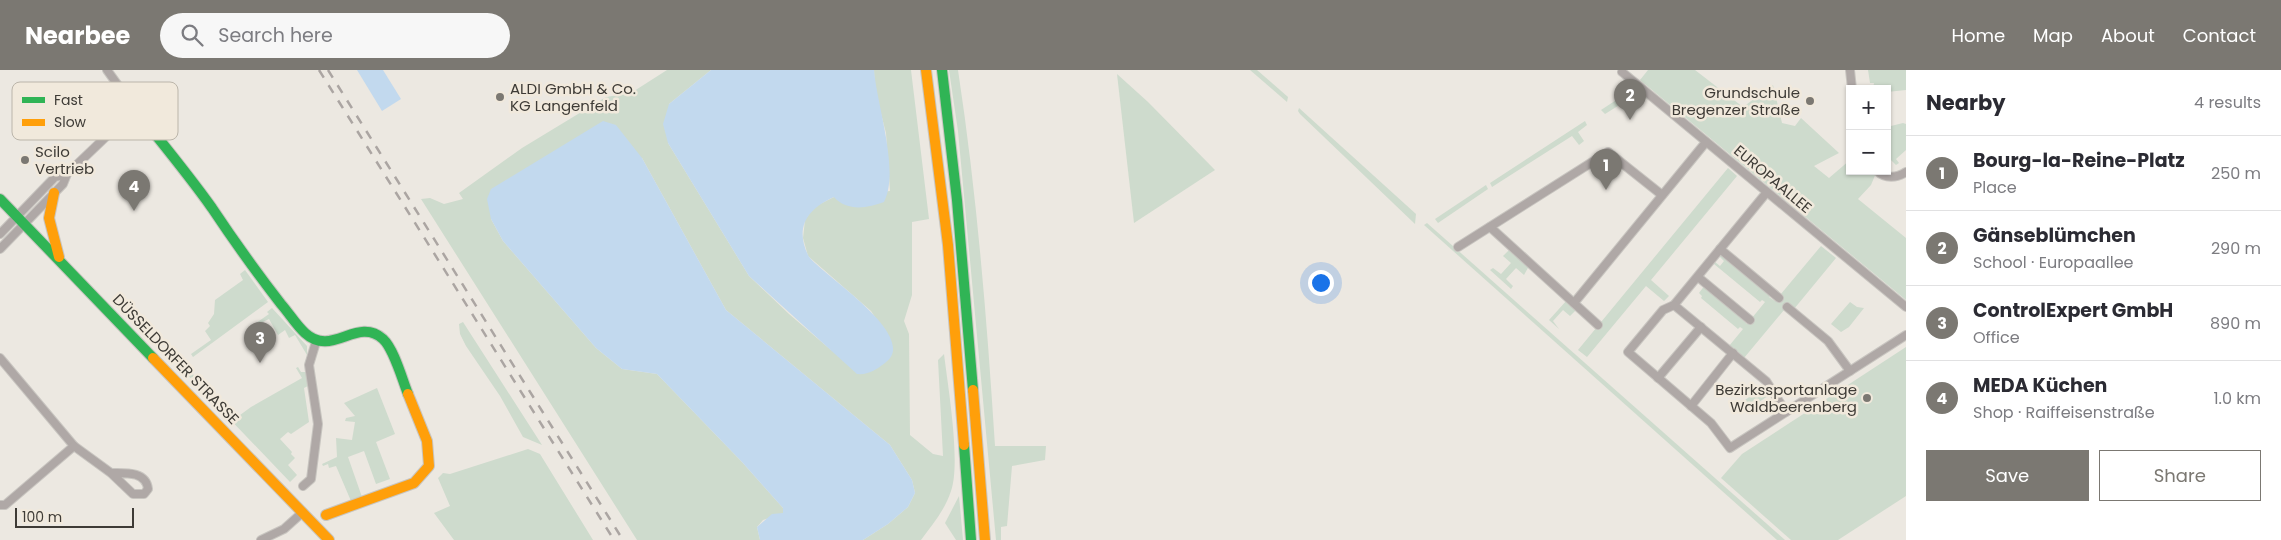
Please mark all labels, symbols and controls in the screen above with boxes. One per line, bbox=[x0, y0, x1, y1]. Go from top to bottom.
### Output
search box bbox=[160, 13, 510, 58]
text: Nearbee bbox=[25, 19, 130, 52]
icon: search bbox=[178, 21, 206, 49]
text: Search here bbox=[218, 22, 333, 49]
text: Home bbox=[1951, 23, 2005, 48]
text: Map bbox=[2033, 23, 2073, 48]
text: About bbox=[2101, 23, 2155, 48]
text: Contact bbox=[2183, 23, 2256, 48]
place label: ALDI GmbH & Co. KG Langenfeld bbox=[510, 78, 636, 116]
pin: 2 bbox=[1614, 79, 1646, 120]
legend bbox=[12, 82, 178, 140]
place label: Grundschule Bregenzer Straße bbox=[1672, 82, 1800, 120]
map controls bbox=[1846, 85, 1891, 175]
button: + bbox=[1846, 85, 1891, 130]
text: Nearby bbox=[1926, 88, 2006, 117]
text: Fast bbox=[54, 90, 83, 110]
marker: ALDI GmbH & Co. KG Langenfeld bbox=[494, 91, 506, 103]
text: 4 results bbox=[2194, 91, 2261, 114]
marker: Grundschule Bregenzer Straße bbox=[1804, 95, 1816, 107]
text: Slow bbox=[54, 112, 87, 132]
button: − bbox=[1846, 130, 1891, 175]
street label: EUROPAALLEE bbox=[1729, 140, 1817, 218]
place label: Scilo Vertrieb bbox=[35, 141, 94, 179]
text: Bourg-la-Reine-Platz bbox=[1973, 147, 2185, 174]
pin: 1 bbox=[1590, 149, 1622, 190]
marker: Scilo Vertrieb bbox=[19, 154, 31, 166]
text: 1 bbox=[1939, 162, 1945, 185]
text: 250 m bbox=[2211, 162, 2261, 185]
pin: 4 bbox=[118, 170, 150, 211]
text: Place bbox=[1973, 176, 2017, 199]
text: Gänseblümchen bbox=[1973, 222, 2136, 249]
text: 2 bbox=[1937, 237, 1947, 260]
text: 290 m bbox=[2211, 237, 2261, 260]
text: School · Europaallee bbox=[1973, 251, 2134, 274]
your location bbox=[1308, 270, 1334, 296]
street label: DÜSSELDORFER STRASSE bbox=[108, 289, 244, 429]
text: ControlExpert GmbH bbox=[1973, 297, 2173, 324]
text: 3 bbox=[1937, 312, 1947, 335]
text: 890 m bbox=[2210, 312, 2261, 335]
pin: 3 bbox=[244, 322, 276, 363]
text: Office bbox=[1973, 326, 2020, 349]
text: MEDA Küchen bbox=[1973, 372, 2107, 399]
place label: Bezirkssportanlage Waldbeerenberg bbox=[1715, 379, 1857, 417]
text: 4 bbox=[1937, 387, 1947, 410]
text: 1.0 km bbox=[2213, 387, 2261, 410]
marker: Bezirkssportanlage Waldbeerenberg bbox=[1861, 392, 1873, 404]
text: Shop · Raiffeisenstraße bbox=[1973, 401, 2155, 424]
button: Save bbox=[1926, 450, 2089, 501]
button: Share bbox=[2099, 450, 2261, 501]
scale bar bbox=[15, 505, 134, 528]
text: 100 m bbox=[22, 507, 62, 527]

